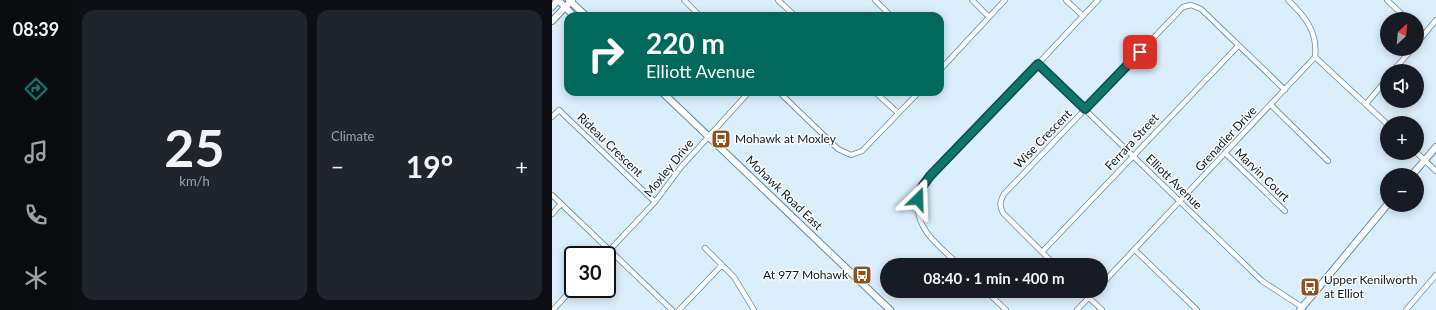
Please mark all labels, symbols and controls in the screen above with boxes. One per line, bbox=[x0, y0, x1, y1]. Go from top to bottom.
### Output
north arrow bbox=[1380, 12, 1424, 56]
map controls bbox=[1380, 12, 1424, 212]
text: 08:39 bbox=[13, 18, 59, 40]
text: 220 m bbox=[646, 26, 725, 60]
icon: right bbox=[580, 28, 632, 80]
pin bbox=[1123, 35, 1157, 69]
icon: arrive bbox=[1129, 41, 1151, 63]
text: Elliott Avenue bbox=[646, 60, 755, 82]
button: sound bbox=[1380, 64, 1424, 108]
icon: directions bbox=[22, 75, 50, 103]
street label: Grenadier Drive bbox=[1192, 103, 1260, 174]
street label: Wise Crescent bbox=[1011, 105, 1075, 171]
street label: Rideau Crescent bbox=[574, 110, 647, 180]
street label: Ferrara Street bbox=[1102, 110, 1162, 173]
text: 25 bbox=[164, 116, 225, 178]
button: + bbox=[1380, 116, 1424, 160]
text: Climate bbox=[331, 128, 374, 144]
bus stop icon: Mohawk at Moxley bbox=[710, 128, 732, 150]
place label: Mohawk at Moxley bbox=[735, 131, 837, 146]
street label: Moxley Drive bbox=[641, 136, 696, 200]
icon: music bbox=[22, 138, 50, 166]
street label: Marvin Court bbox=[1232, 145, 1293, 205]
text: 19° bbox=[406, 148, 453, 184]
street label: Elliott Avenue bbox=[1143, 151, 1206, 212]
street label: Mohawk Road East bbox=[743, 152, 826, 234]
text: − bbox=[331, 153, 344, 180]
text: + bbox=[515, 153, 528, 180]
button: − bbox=[1380, 168, 1424, 212]
text: km/h bbox=[179, 173, 210, 189]
position arrow bbox=[897, 178, 939, 220]
icon: phone bbox=[22, 201, 50, 229]
speed limit sign: 30 bbox=[564, 246, 616, 298]
icon: climate bbox=[22, 264, 50, 292]
bus stop icon: At 977 Mohawk bbox=[851, 264, 873, 286]
place label: At 977 Mohawk bbox=[763, 267, 849, 282]
text: 08:40 · 1 min · 400 m bbox=[924, 269, 1064, 287]
place label: Upper Kenilworth at Elliot bbox=[1324, 272, 1417, 301]
bus stop icon: Upper Kenilworth at Elliot bbox=[1299, 276, 1321, 298]

